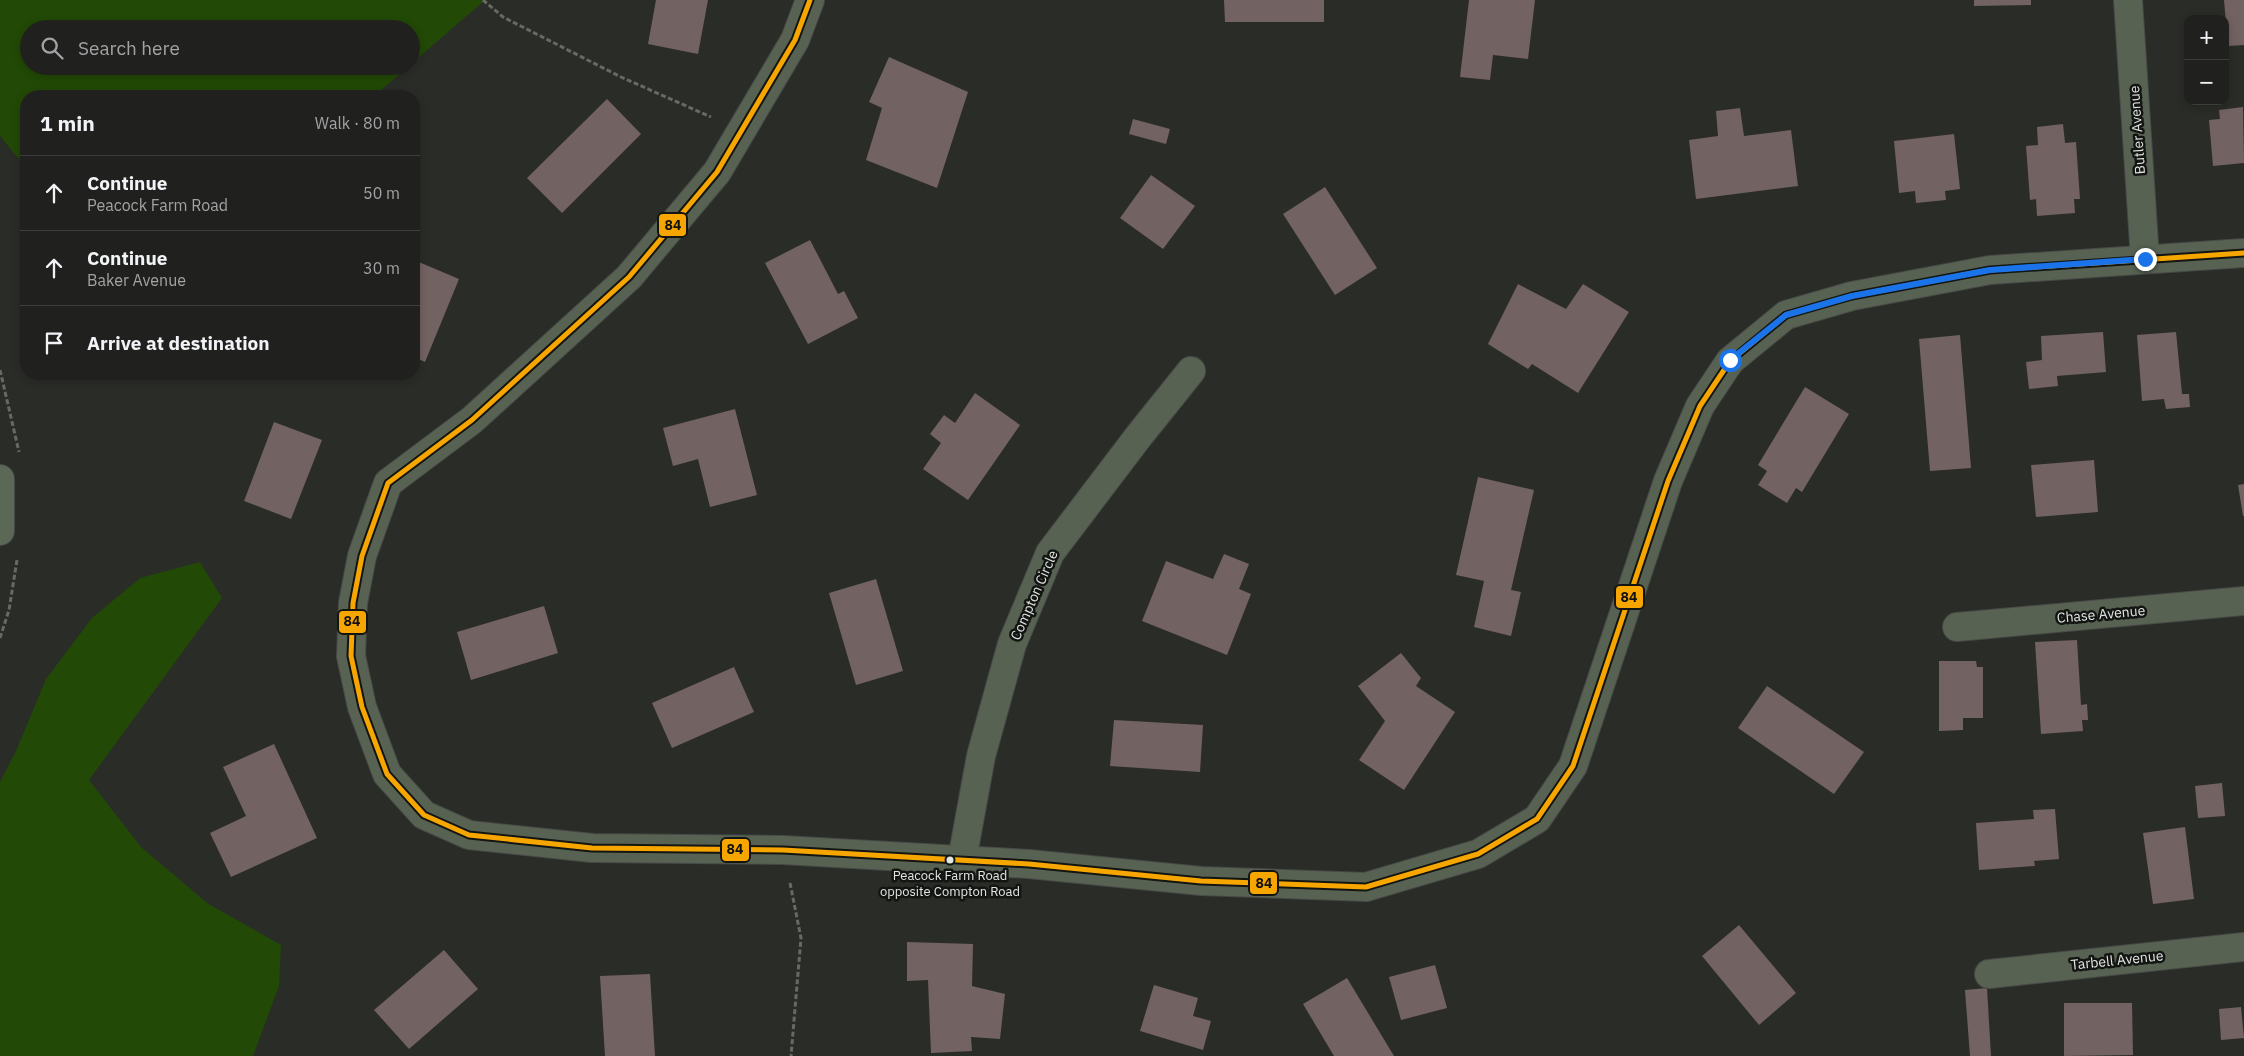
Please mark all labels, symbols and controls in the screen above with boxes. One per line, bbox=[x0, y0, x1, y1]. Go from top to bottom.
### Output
map controls bbox=[2184, 15, 2229, 105]
button: + bbox=[2184, 15, 2229, 60]
search box bbox=[20, 20, 420, 75]
icon: search bbox=[38, 34, 66, 62]
text: Search here bbox=[78, 36, 180, 60]
button: − bbox=[2184, 60, 2229, 105]
street label: Butler Avenue bbox=[2125, 85, 2149, 175]
text: 1 min bbox=[40, 109, 95, 137]
text: Walk · 80 m bbox=[315, 113, 400, 133]
text: Continue bbox=[87, 171, 167, 195]
icon: ahead bbox=[40, 179, 68, 207]
text: 50 m bbox=[363, 183, 400, 203]
text: Peacock Farm Road bbox=[87, 195, 228, 215]
line badge: 84 bbox=[658, 213, 687, 237]
text: 84 bbox=[665, 216, 681, 234]
text: Continue bbox=[87, 246, 167, 270]
route end bbox=[2134, 248, 2157, 271]
icon: ahead bbox=[40, 254, 68, 282]
text: 30 m bbox=[363, 258, 400, 278]
text: Baker Avenue bbox=[87, 270, 186, 290]
icon: arrive bbox=[40, 329, 68, 357]
text: Arrive at destination bbox=[87, 331, 270, 355]
route start bbox=[1719, 349, 1742, 372]
street label: Compton Circle bbox=[1006, 547, 1062, 643]
line badge: 84 bbox=[1615, 585, 1644, 609]
text: 84 bbox=[1621, 588, 1637, 606]
street label: Chase Avenue bbox=[2056, 601, 2146, 627]
line badge: 84 bbox=[338, 610, 367, 634]
text: 84 bbox=[344, 612, 360, 630]
line badge: 84 bbox=[721, 838, 750, 862]
text: 84 bbox=[727, 840, 743, 858]
marker: Peacock Farm Road opposite Compton Road bbox=[945, 855, 955, 865]
place label: Peacock Farm Road opposite Compton Road bbox=[880, 867, 1020, 900]
line badge: 84 bbox=[1249, 871, 1278, 895]
text: 84 bbox=[1256, 874, 1272, 892]
street label: Tarbell Avenue bbox=[2070, 946, 2165, 974]

